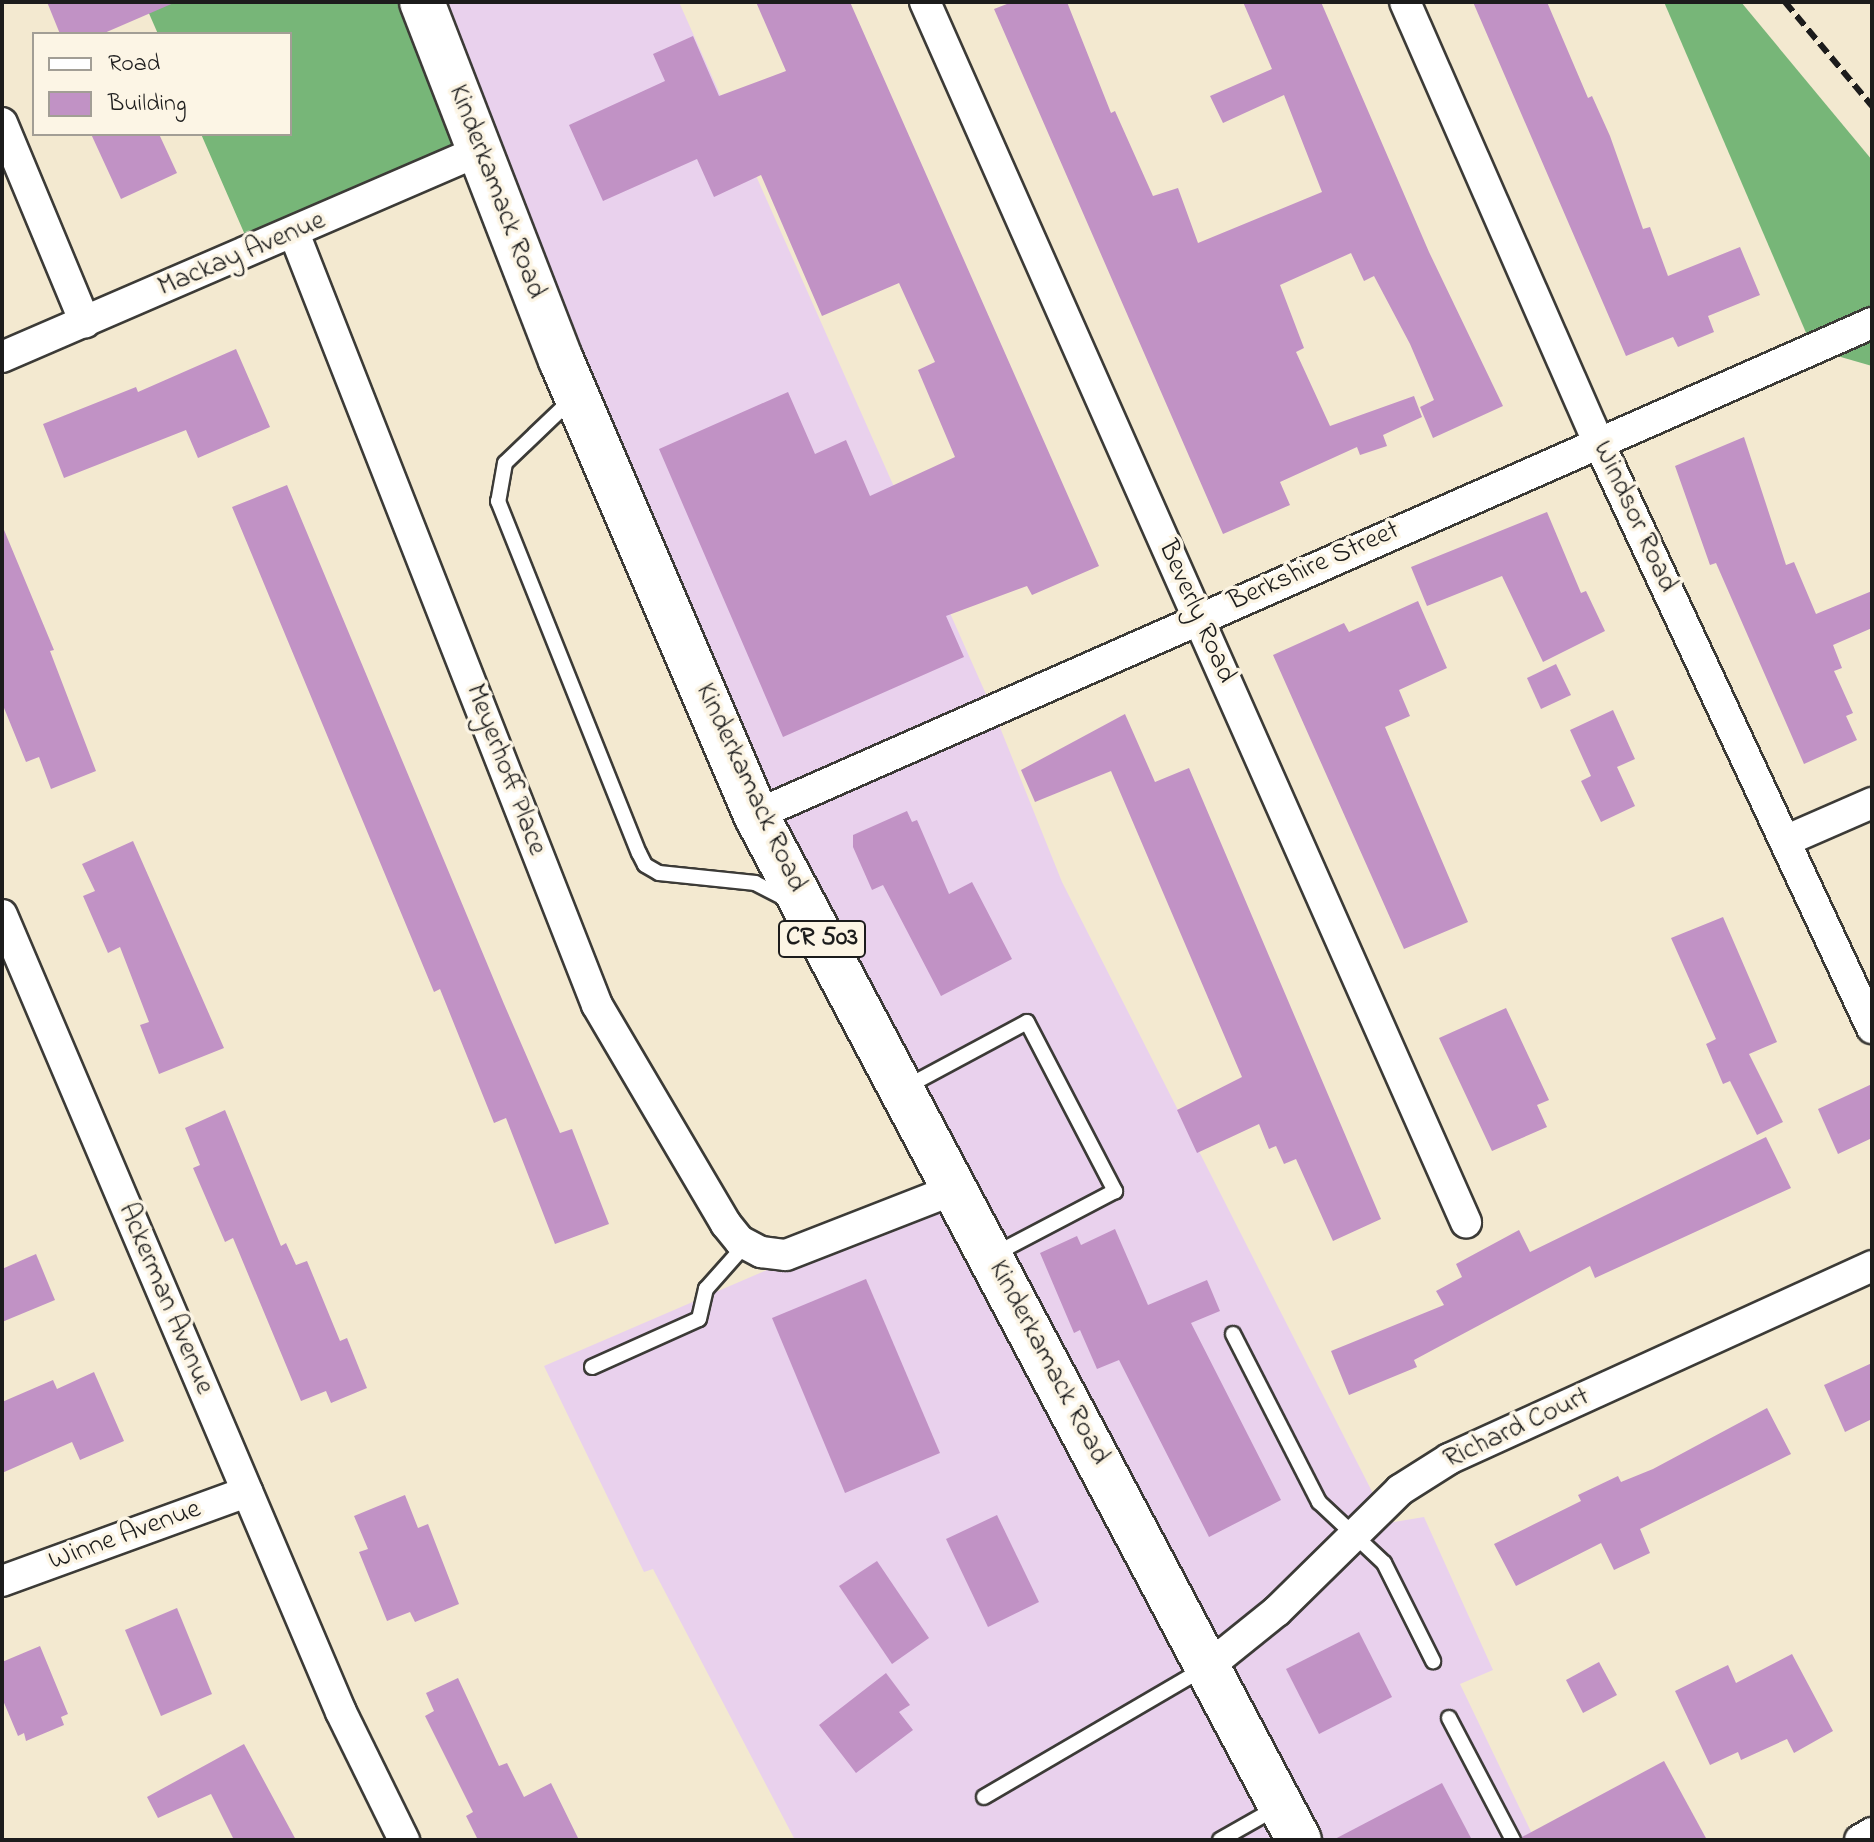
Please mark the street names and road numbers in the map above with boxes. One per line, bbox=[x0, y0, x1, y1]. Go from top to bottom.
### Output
street label: Kinderkamack Road bbox=[440, 80, 552, 304]
street label: Mackay Avenue bbox=[153, 205, 331, 305]
street label: Windsor Road bbox=[1584, 436, 1684, 598]
street label: Berkshire Street bbox=[1223, 514, 1405, 620]
street label: Beverly Road bbox=[1150, 536, 1242, 688]
street label: Kinderkamack Road bbox=[687, 678, 813, 898]
street label: Meyerhoff Place bbox=[457, 680, 553, 860]
road number: CR 503 bbox=[778, 917, 866, 961]
street label: Ackerman Avenue bbox=[110, 1198, 220, 1400]
street label: Kinderkamack Road bbox=[980, 1255, 1116, 1471]
street label: Richard Court bbox=[1439, 1381, 1595, 1477]
street label: Winne Avenue bbox=[45, 1493, 205, 1579]

